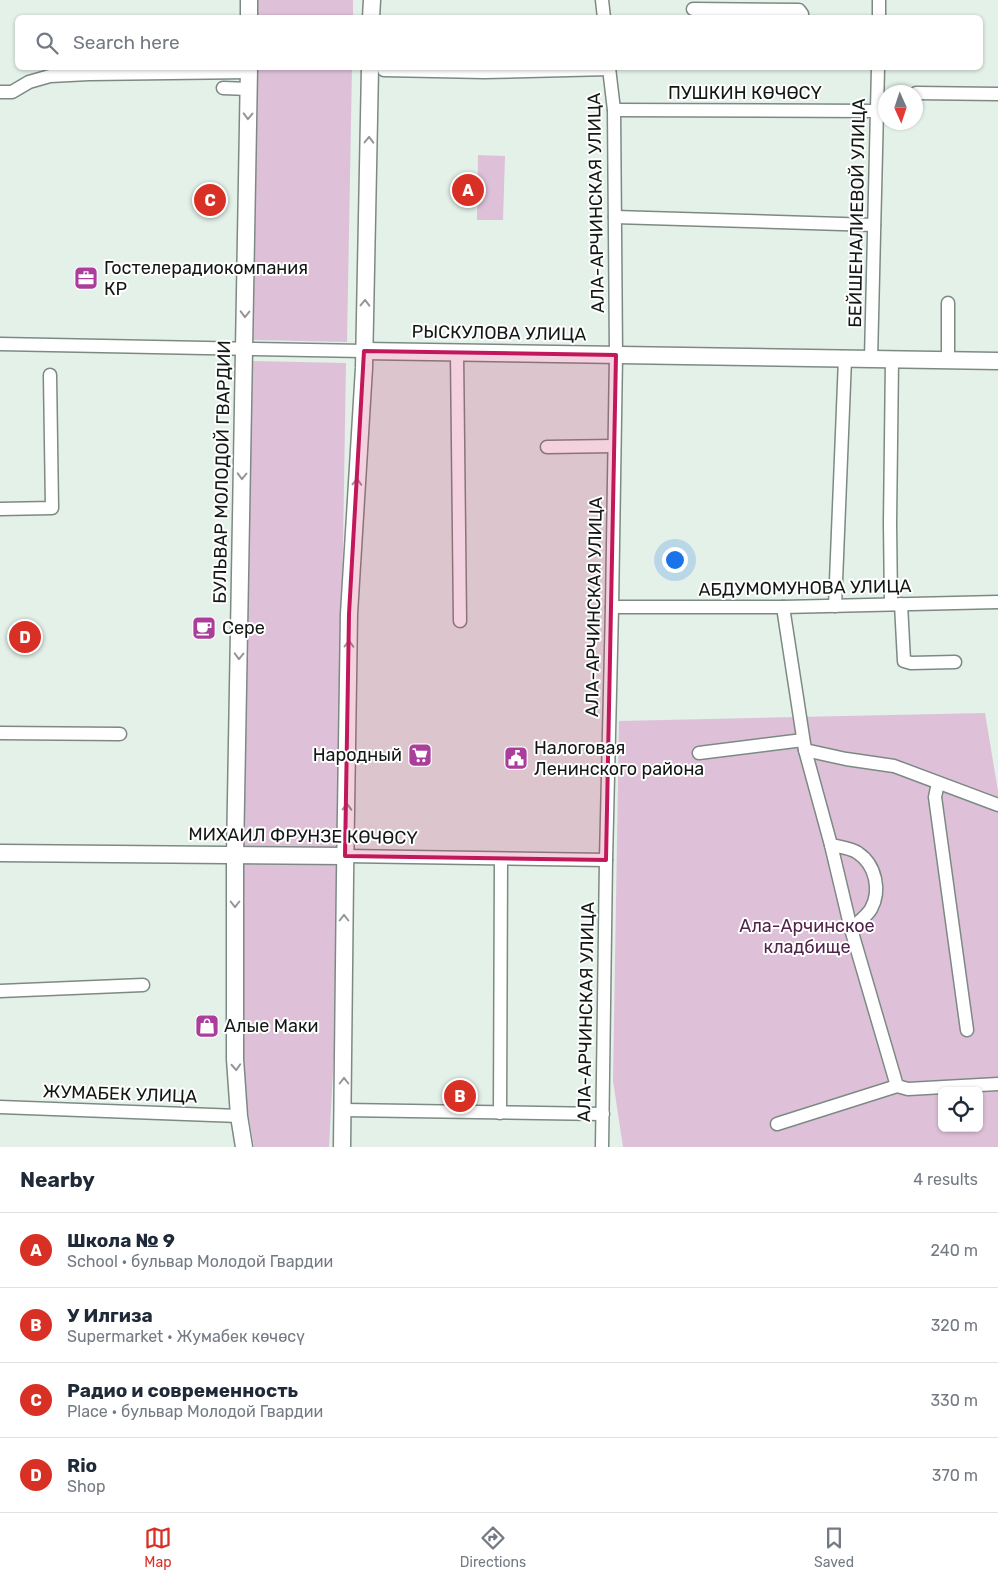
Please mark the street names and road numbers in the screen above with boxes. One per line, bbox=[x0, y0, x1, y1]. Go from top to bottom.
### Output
street label: ПУШКИН КӨЧӨСҮ bbox=[668, 82, 822, 104]
street label: АЛА-АРЧИНСКАЯ УЛИЦА bbox=[583, 93, 609, 313]
street label: БЕЙШЕНАЛИЕВОЙ УЛИЦА bbox=[844, 98, 870, 328]
street label: РЫСКУЛОВА УЛИЦА bbox=[411, 320, 587, 346]
street label: БУЛЬВАР МОЛОДОЙ ГВАРДИИ bbox=[209, 340, 235, 604]
street label: АЛА-АРЧИНСКАЯ УЛИЦА bbox=[581, 497, 607, 717]
street label: АБДУМОМУНОВА УЛИЦА bbox=[698, 575, 912, 601]
street label: МИХАИЛ ФРУНЗЕ КӨЧӨСҮ bbox=[188, 823, 418, 849]
street label: АЛА-АРЧИНСКАЯ УЛИЦА bbox=[573, 902, 599, 1122]
street label: ЖУМАБЕК УЛИЦА bbox=[42, 1080, 198, 1108]

